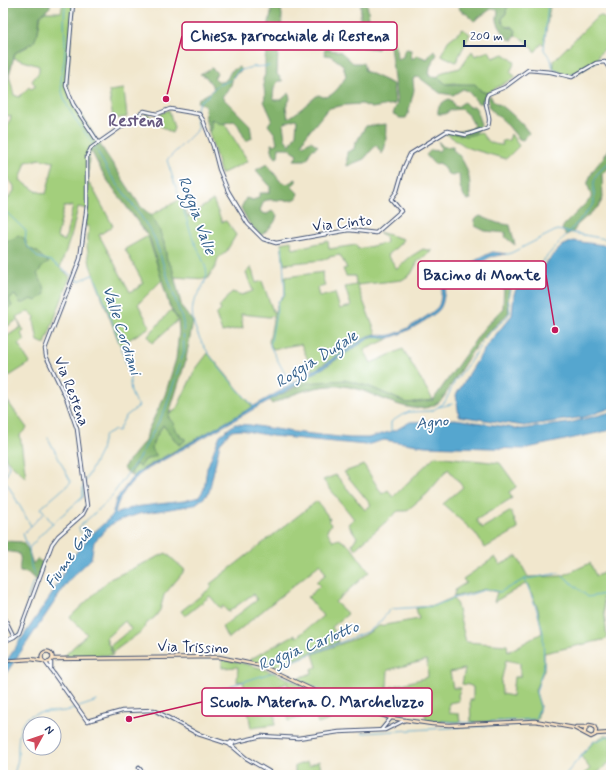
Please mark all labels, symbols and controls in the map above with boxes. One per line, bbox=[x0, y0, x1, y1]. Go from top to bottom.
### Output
callout: Chiesa parrocchiale di Restena bbox=[182, 22, 397, 50]
scale bar bbox=[464, 22, 525, 48]
text: Chiesa parrocchiale di Restena bbox=[190, 26, 390, 47]
text: 200 m bbox=[470, 29, 503, 45]
district label: Restena bbox=[108, 110, 164, 132]
water label: Roggia Valle bbox=[171, 173, 221, 259]
street label: Via Cinto bbox=[311, 211, 373, 237]
callout: Bacino di Monte bbox=[418, 261, 546, 289]
text: Bacino di Monte bbox=[423, 265, 541, 286]
water label: Valle Cordiani bbox=[97, 283, 147, 380]
water label: Roggia Dugale bbox=[272, 325, 364, 395]
street label: Via Restena bbox=[49, 354, 93, 429]
water label: Agno bbox=[415, 410, 450, 435]
water label: Fiume Guà bbox=[40, 523, 98, 593]
water label: Roggia Carlotto bbox=[255, 616, 364, 678]
street label: Via Trissino bbox=[157, 637, 229, 659]
callout: Scuola Materna O. Marcheluzzo bbox=[202, 688, 432, 716]
text: Scuola Materna O. Marcheluzzo bbox=[210, 692, 424, 713]
north arrow bbox=[22, 716, 62, 756]
text: N bbox=[41, 723, 57, 738]

